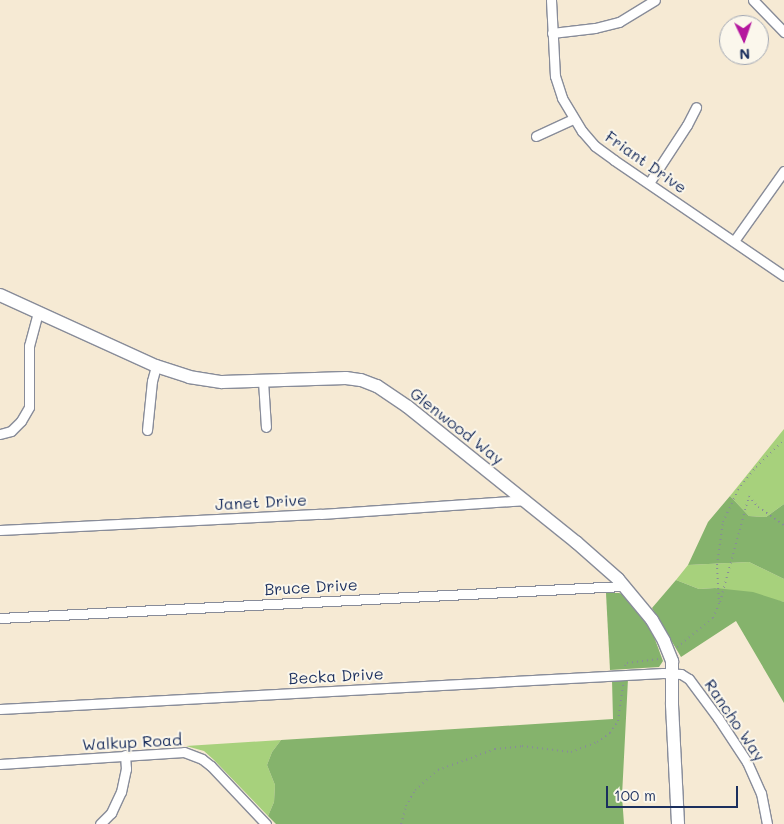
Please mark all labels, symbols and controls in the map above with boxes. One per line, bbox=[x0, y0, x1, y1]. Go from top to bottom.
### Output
north arrow bbox=[719, 15, 769, 65]
text: N bbox=[739, 45, 751, 64]
street label: Friant Drive bbox=[602, 127, 690, 197]
street label: Glenwood Way bbox=[406, 383, 508, 469]
street label: Janet Drive bbox=[215, 490, 307, 514]
street label: Bruce Drive bbox=[264, 575, 358, 599]
street label: Becka Drive bbox=[288, 664, 384, 688]
street label: Rancho Way bbox=[701, 675, 769, 765]
street label: Walkup Road bbox=[82, 730, 182, 754]
scale bar bbox=[609, 776, 742, 808]
text: 100 m bbox=[614, 785, 656, 805]

